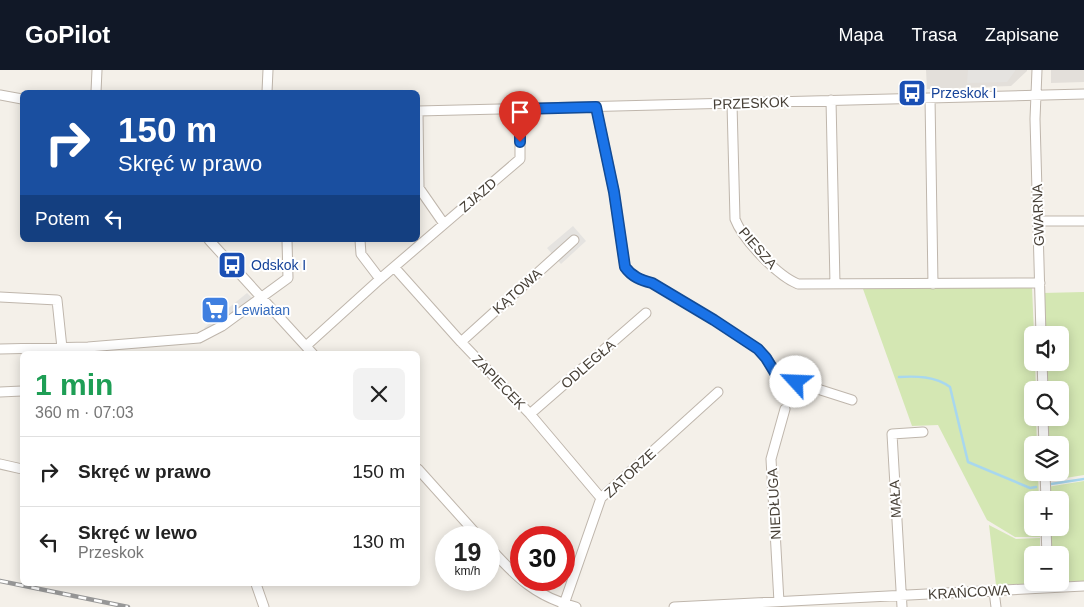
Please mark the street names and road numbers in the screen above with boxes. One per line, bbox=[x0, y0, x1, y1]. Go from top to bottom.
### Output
street label: PRZESKOK bbox=[713, 94, 790, 112]
street label: ZJAZD bbox=[456, 175, 500, 215]
street label: GWARNA bbox=[1029, 183, 1047, 247]
street label: PIESZA bbox=[736, 224, 781, 273]
street label: KĄTOWA bbox=[489, 265, 545, 317]
street label: ODLEGŁA bbox=[558, 336, 619, 392]
street label: ZAPIECEK bbox=[469, 352, 529, 413]
street label: ZATORZE bbox=[601, 445, 659, 501]
street label: NIEDŁUGA bbox=[764, 467, 784, 540]
street label: MAŁA bbox=[886, 479, 904, 518]
street label: KRAŃCOWA bbox=[928, 582, 1011, 602]

